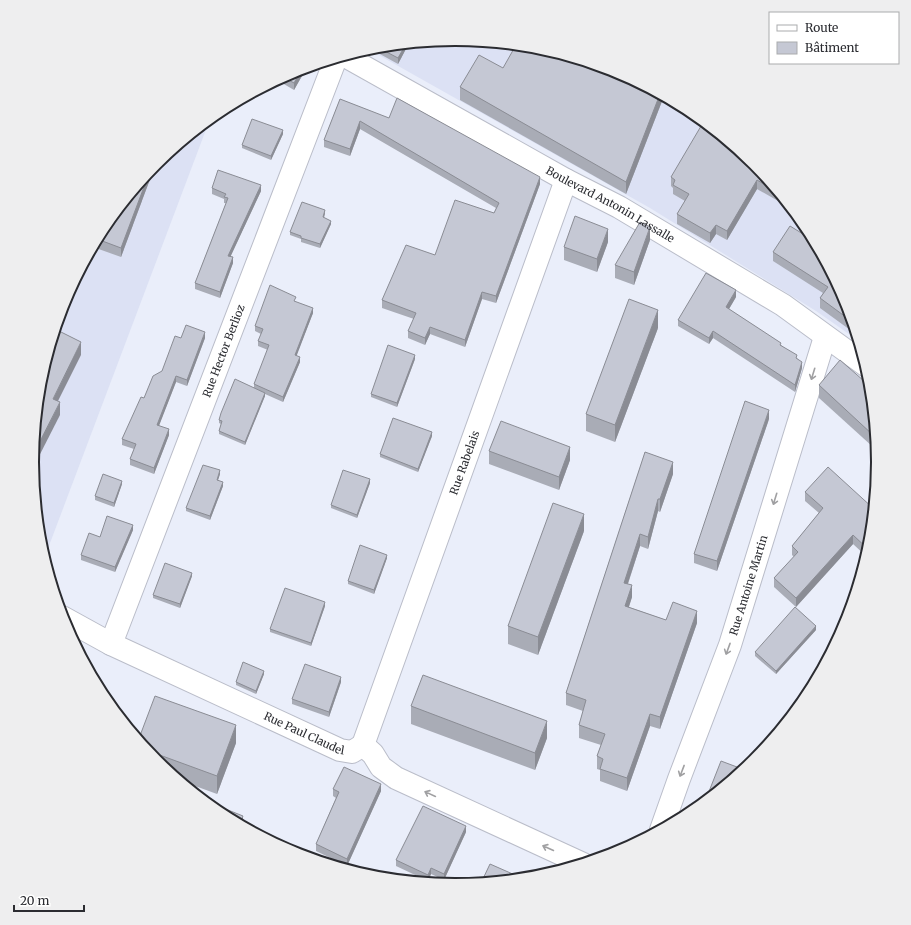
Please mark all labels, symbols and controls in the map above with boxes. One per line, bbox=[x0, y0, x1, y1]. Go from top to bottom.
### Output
legend bbox=[769, 12, 899, 64]
text: Route bbox=[805, 20, 838, 35]
text: Bâtiment bbox=[805, 40, 859, 55]
street label: Boulevard Antonin Lassalle bbox=[543, 163, 677, 246]
street label: Rue Hector Berlioz bbox=[199, 302, 248, 399]
one-way arrow bbox=[809, 368, 816, 381]
street label: Rue Rabelais bbox=[446, 429, 482, 497]
one-way arrow bbox=[771, 492, 778, 505]
street label: Rue Antoine Martin bbox=[726, 533, 771, 637]
one-way arrow bbox=[724, 643, 731, 656]
street label: Rue Paul Claudel bbox=[262, 709, 346, 758]
one-way arrow bbox=[677, 765, 685, 777]
one-way arrow bbox=[424, 790, 436, 797]
one-way arrow bbox=[542, 844, 554, 851]
scale bar bbox=[14, 887, 84, 913]
text: 20 m bbox=[20, 893, 49, 908]

